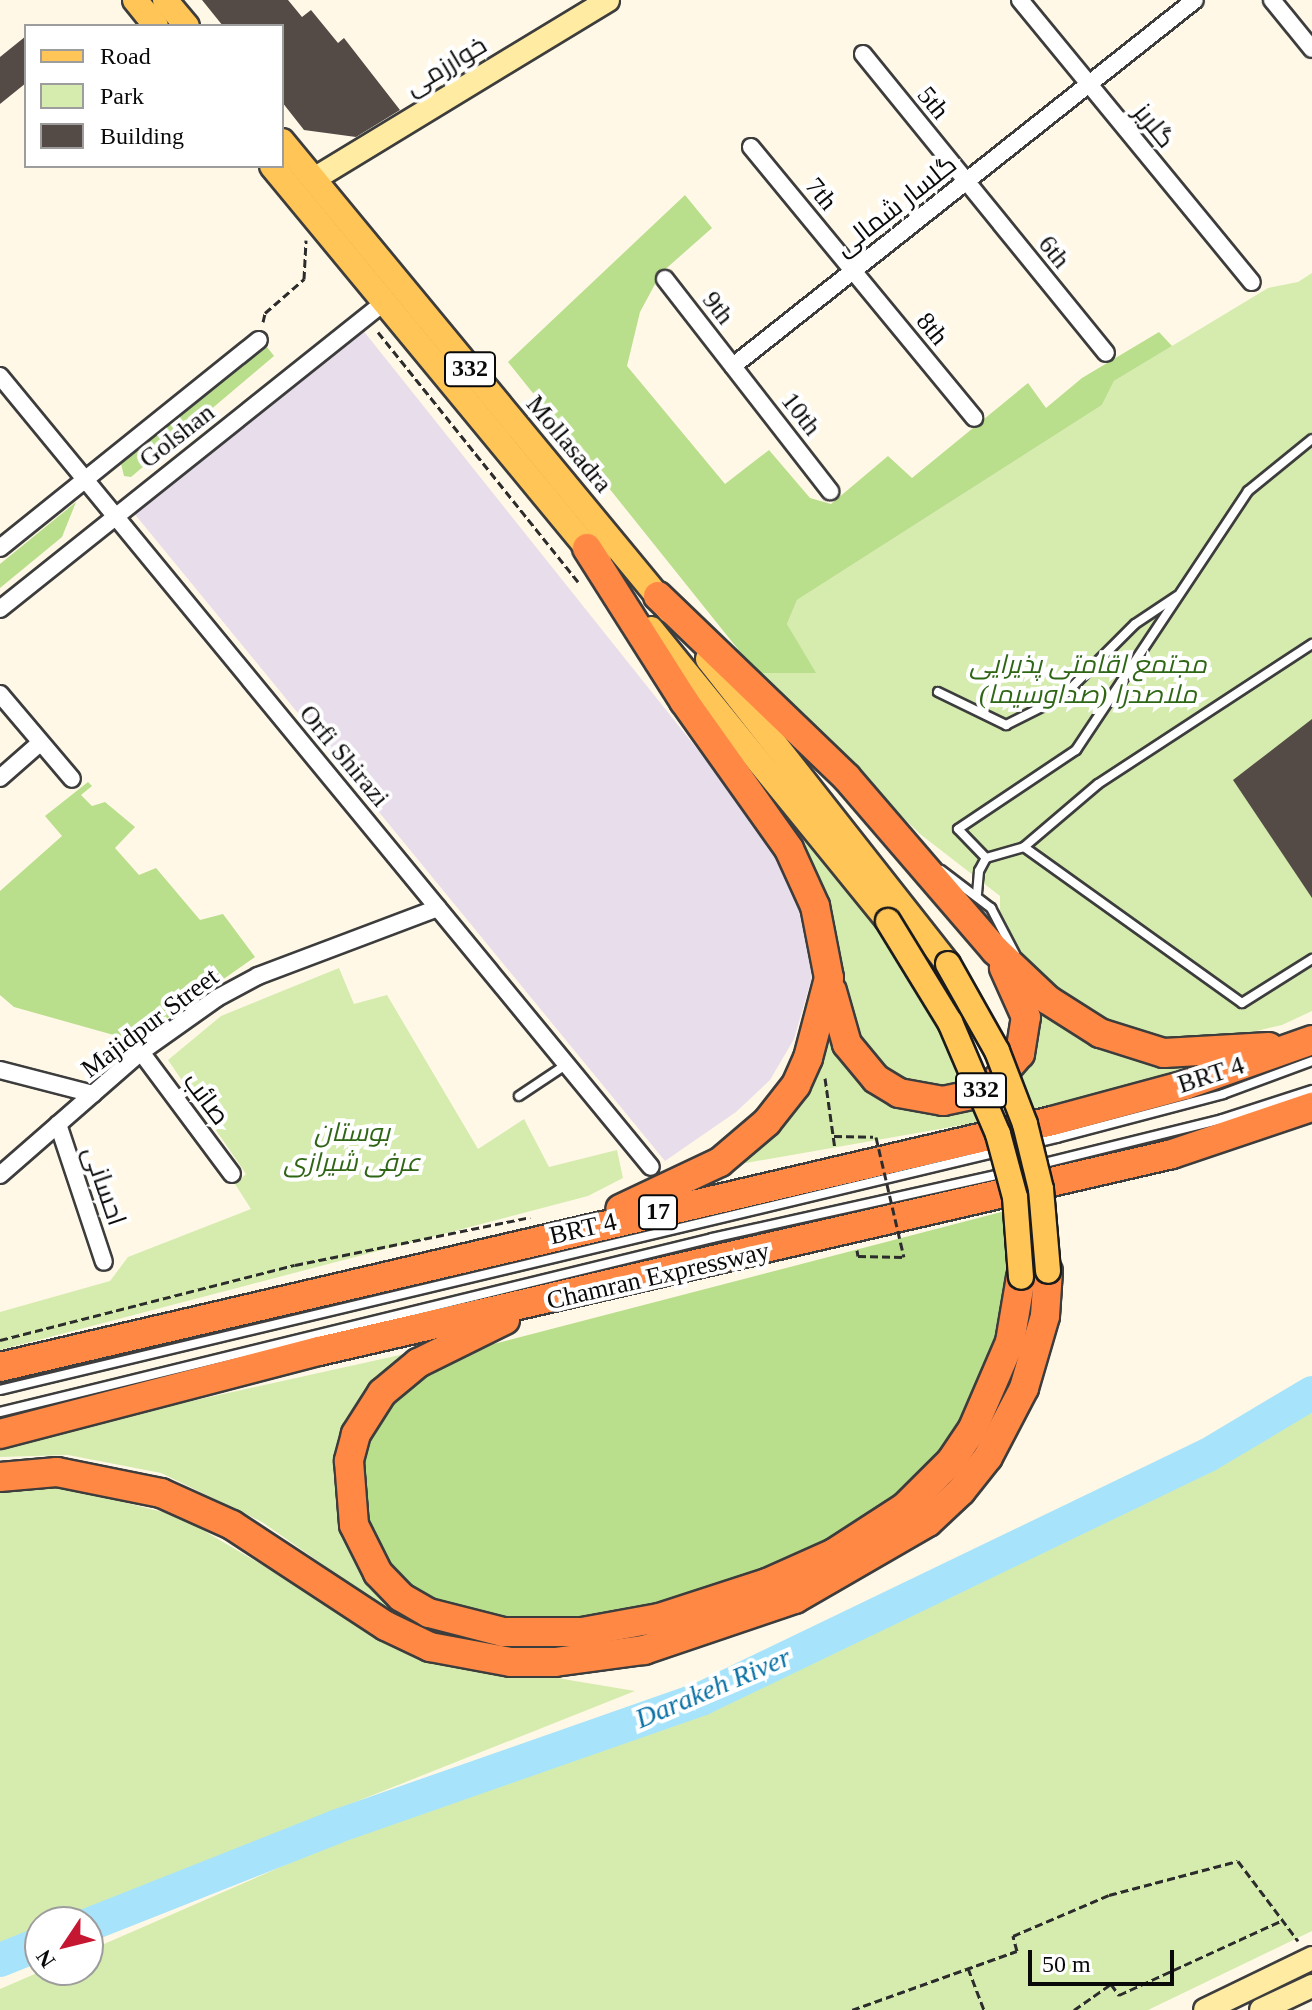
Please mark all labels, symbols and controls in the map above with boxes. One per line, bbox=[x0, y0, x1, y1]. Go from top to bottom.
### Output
legend bbox=[24, 24, 284, 168]
street label: خوارزمی bbox=[399, 30, 493, 102]
text: Road bbox=[100, 43, 151, 69]
street label: 5th bbox=[910, 80, 956, 126]
text: Park bbox=[100, 83, 144, 109]
street label: گلریز bbox=[1127, 98, 1181, 154]
text: Building bbox=[100, 123, 184, 149]
street label: گلسار شمالی bbox=[829, 149, 963, 263]
street label: 7th bbox=[798, 171, 844, 217]
street label: 6th bbox=[1031, 229, 1077, 275]
street label: 9th bbox=[695, 285, 741, 331]
street label: 8th bbox=[909, 306, 955, 352]
road number: 332 bbox=[444, 349, 496, 389]
street label: 10th bbox=[774, 386, 828, 442]
street label: Mollasadra bbox=[519, 389, 619, 499]
street label: Golshan bbox=[133, 397, 221, 475]
park label: مجتمع اقامتی پذیرایی ملاصدرا (صداوسیما) bbox=[969, 649, 1207, 710]
street label: Orfi Shirazi bbox=[292, 699, 396, 813]
street label: Majidpur Street bbox=[75, 961, 225, 1085]
street label: BRT 4 bbox=[1174, 1050, 1248, 1100]
street label: صائب bbox=[176, 1067, 236, 1131]
road number: 332 bbox=[955, 1070, 1007, 1110]
park label: بوستان عرفی شیرازی bbox=[283, 1117, 421, 1178]
street label: احسانی bbox=[76, 1142, 132, 1230]
road number: 17 bbox=[638, 1192, 678, 1232]
street label: BRT 4 bbox=[546, 1206, 620, 1252]
street label: Chamran Expressway bbox=[544, 1235, 772, 1317]
water label: Darakeh River bbox=[630, 1640, 796, 1736]
north arrow bbox=[24, 1906, 104, 1986]
scale bar bbox=[1032, 1934, 1178, 1984]
text: N bbox=[31, 1945, 60, 1973]
text: 50 m bbox=[1042, 1951, 1091, 1977]

